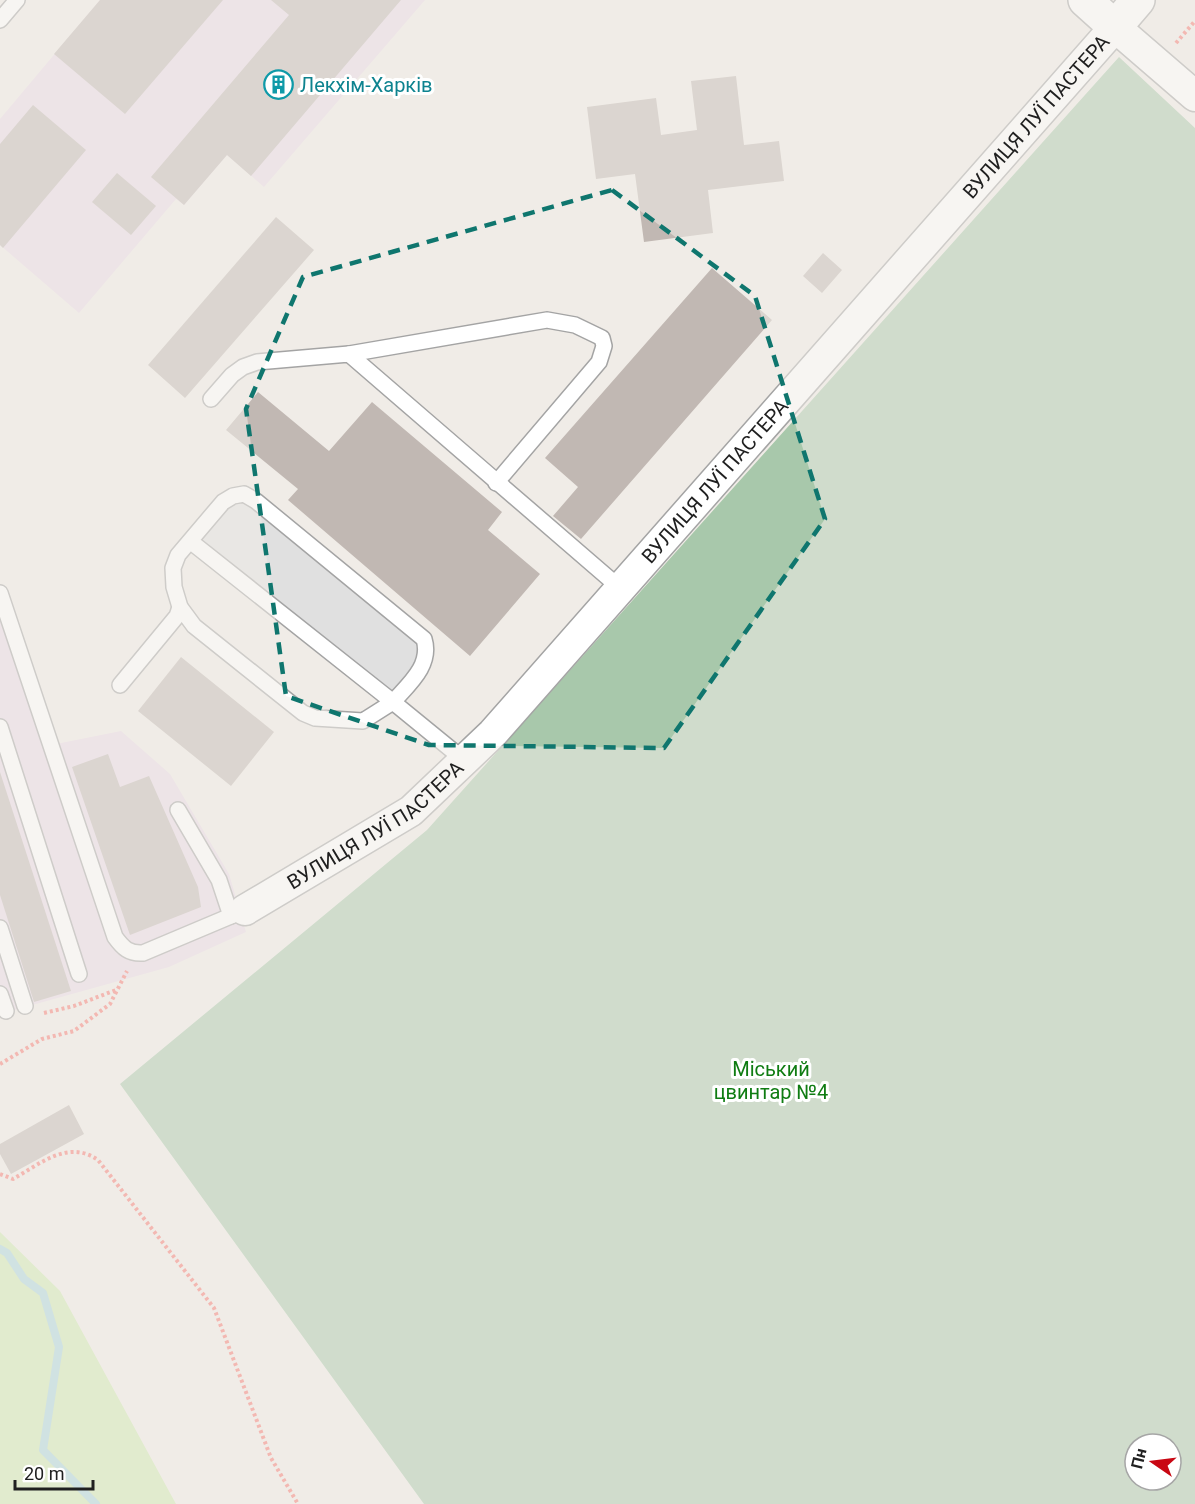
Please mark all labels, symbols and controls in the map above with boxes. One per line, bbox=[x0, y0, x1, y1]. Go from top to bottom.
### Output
street label: ВУЛИЦЯ ЛУЇ ПАСТЕРА bbox=[958, 30, 1115, 203]
building icon: Лекхім-Харків bbox=[263, 69, 295, 101]
place label: Лекхім-Харків bbox=[300, 73, 432, 97]
street label: ВУЛИЦЯ ЛУЇ ПАСТЕРА bbox=[636, 395, 793, 568]
street label: ВУЛИЦЯ ЛУЇ ПАСТЕРА bbox=[283, 756, 468, 894]
park label: Міський цвинтар №4 bbox=[714, 1057, 828, 1104]
north arrow bbox=[1123, 1432, 1183, 1492]
text: Пн bbox=[1127, 1446, 1151, 1471]
scale bar bbox=[15, 1453, 93, 1491]
text: 20 m bbox=[24, 1463, 64, 1484]

